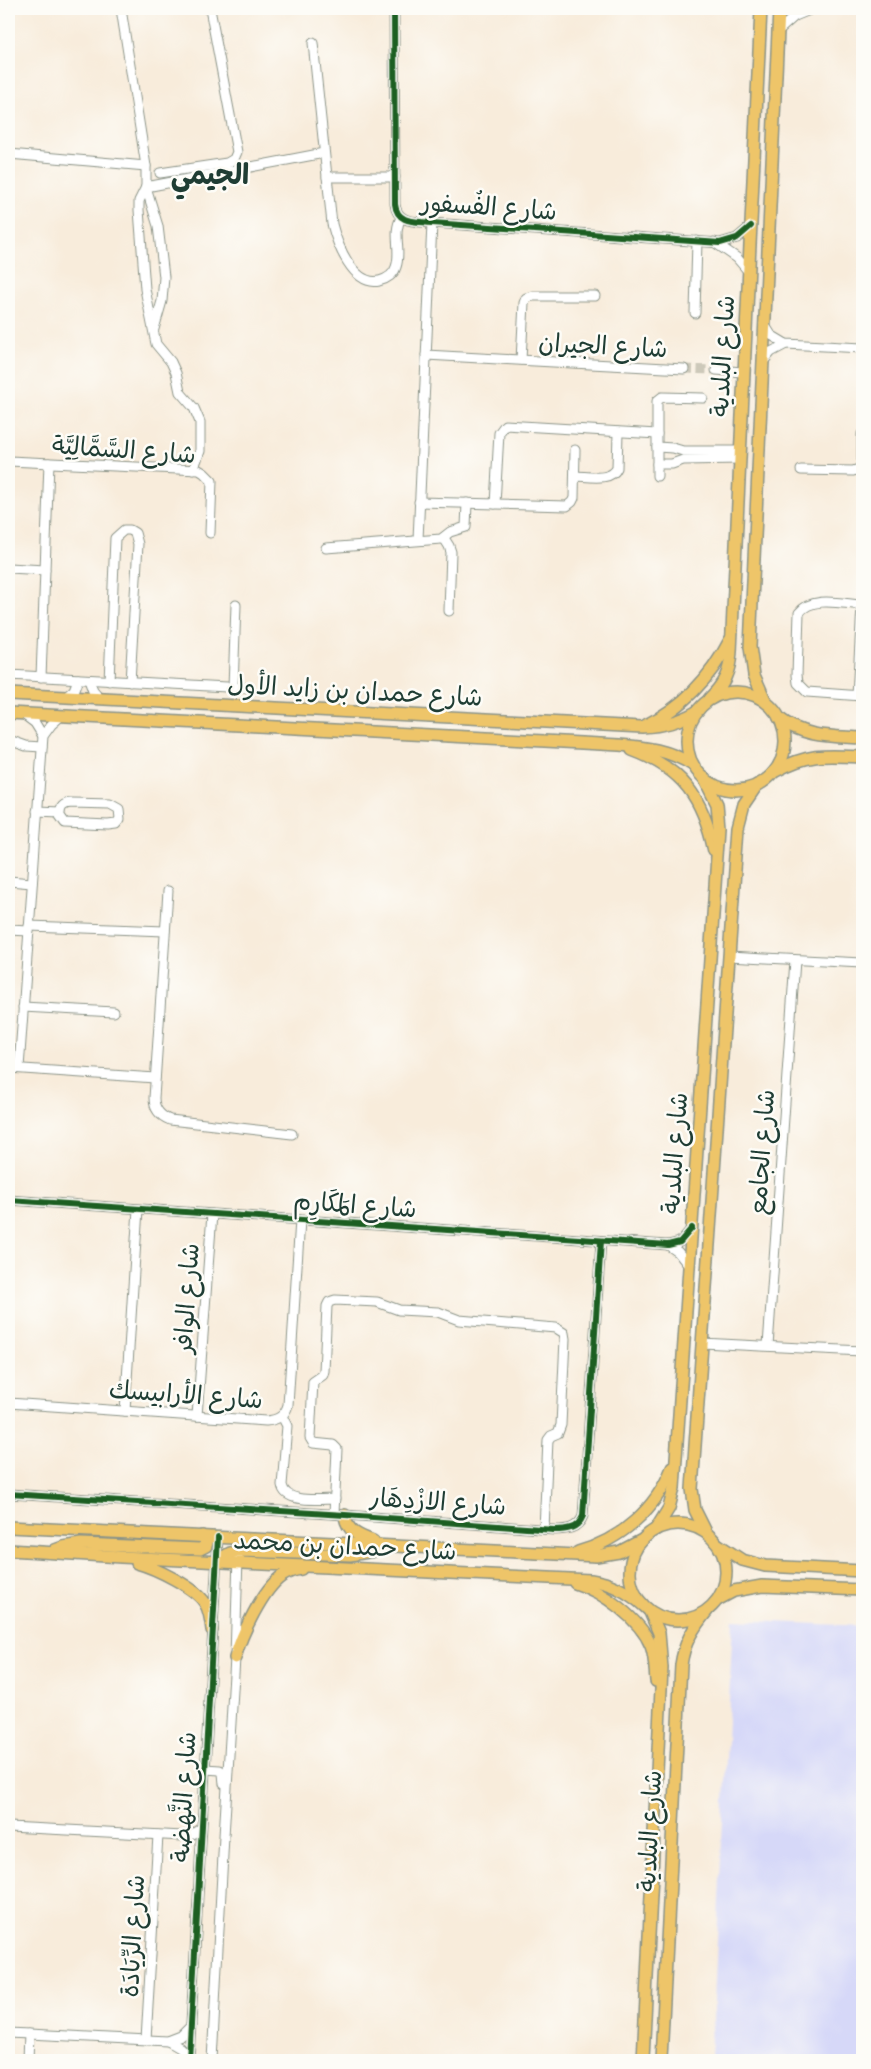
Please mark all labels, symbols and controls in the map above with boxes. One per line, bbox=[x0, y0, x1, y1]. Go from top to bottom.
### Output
district label: الجيمي bbox=[171, 157, 249, 200]
street label: شارع الفُسفور bbox=[418, 185, 558, 229]
street label: شارع البلدية bbox=[704, 294, 743, 418]
street label: شارع الجيران bbox=[538, 327, 668, 366]
street label: شارع السَّمَّالِيَّة bbox=[51, 429, 197, 472]
street label: شارع حمدان بن زايد الأول bbox=[226, 666, 484, 715]
street label: شارع الجامع bbox=[742, 1088, 783, 1216]
street label: شارع البلدية bbox=[655, 1091, 696, 1215]
street label: شارع المَكَارِم bbox=[292, 1185, 418, 1227]
street label: شارع الوافر bbox=[167, 1242, 208, 1356]
street label: شارع الأرابيسك bbox=[108, 1372, 264, 1417]
street label: شارع الازْدِهَار bbox=[368, 1481, 507, 1524]
street label: شارع حمدان بن محمد bbox=[232, 1524, 457, 1569]
street label: شارع النَّهضة bbox=[165, 1731, 204, 1863]
street label: شارع البلدية bbox=[631, 1769, 670, 1893]
street label: شارع الرِّيَادَة bbox=[114, 1874, 153, 1998]

